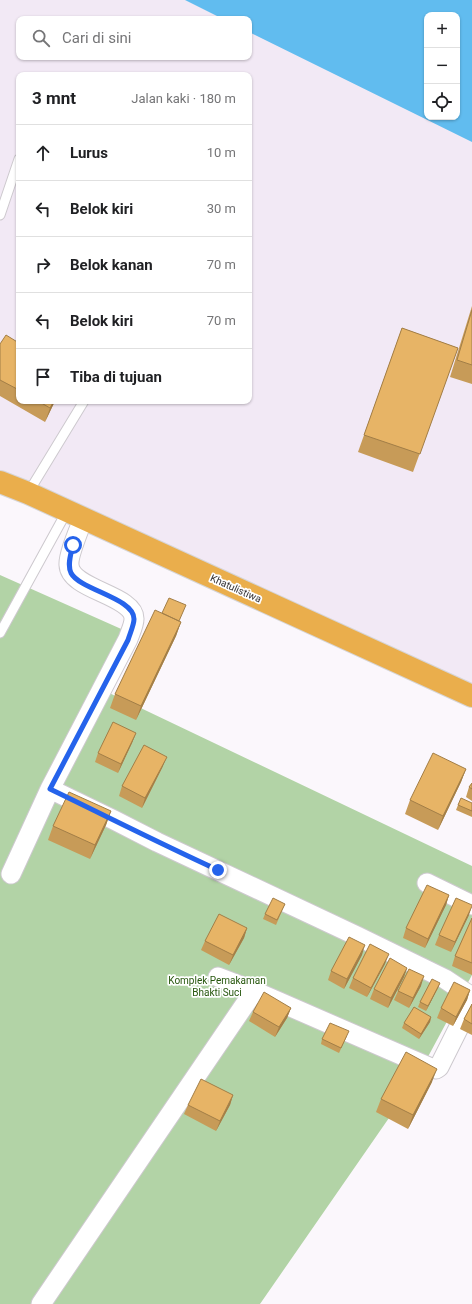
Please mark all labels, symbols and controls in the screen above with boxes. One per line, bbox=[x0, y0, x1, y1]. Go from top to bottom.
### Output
map controls bbox=[424, 12, 460, 120]
button: + bbox=[424, 12, 460, 48]
search box bbox=[16, 16, 252, 60]
icon: search bbox=[30, 27, 52, 49]
text: Cari di sini bbox=[62, 29, 132, 47]
button: − bbox=[424, 48, 460, 84]
button: locate bbox=[424, 84, 460, 120]
text: 3 mnt bbox=[32, 88, 76, 108]
text: Jalan kaki · 180 m bbox=[131, 91, 236, 106]
icon: ahead bbox=[32, 142, 54, 164]
text: Lurus bbox=[70, 144, 108, 162]
text: 10 m bbox=[207, 145, 236, 160]
icon: left bbox=[32, 198, 54, 220]
text: Belok kiri bbox=[70, 200, 133, 218]
text: 30 m bbox=[207, 201, 236, 216]
icon: right bbox=[32, 254, 54, 276]
text: Belok kanan bbox=[70, 256, 153, 274]
text: 70 m bbox=[207, 257, 236, 272]
icon: left bbox=[32, 310, 54, 332]
text: Belok kiri bbox=[70, 312, 133, 330]
text: 70 m bbox=[207, 313, 236, 328]
icon: arrive bbox=[32, 366, 54, 388]
text: Tiba di tujuan bbox=[70, 368, 162, 386]
route start bbox=[64, 536, 82, 554]
street label: Khatulistiwa bbox=[209, 572, 263, 605]
route end bbox=[209, 861, 227, 879]
park label: Komplek Pemakaman Bhakti Suci bbox=[168, 975, 266, 998]

